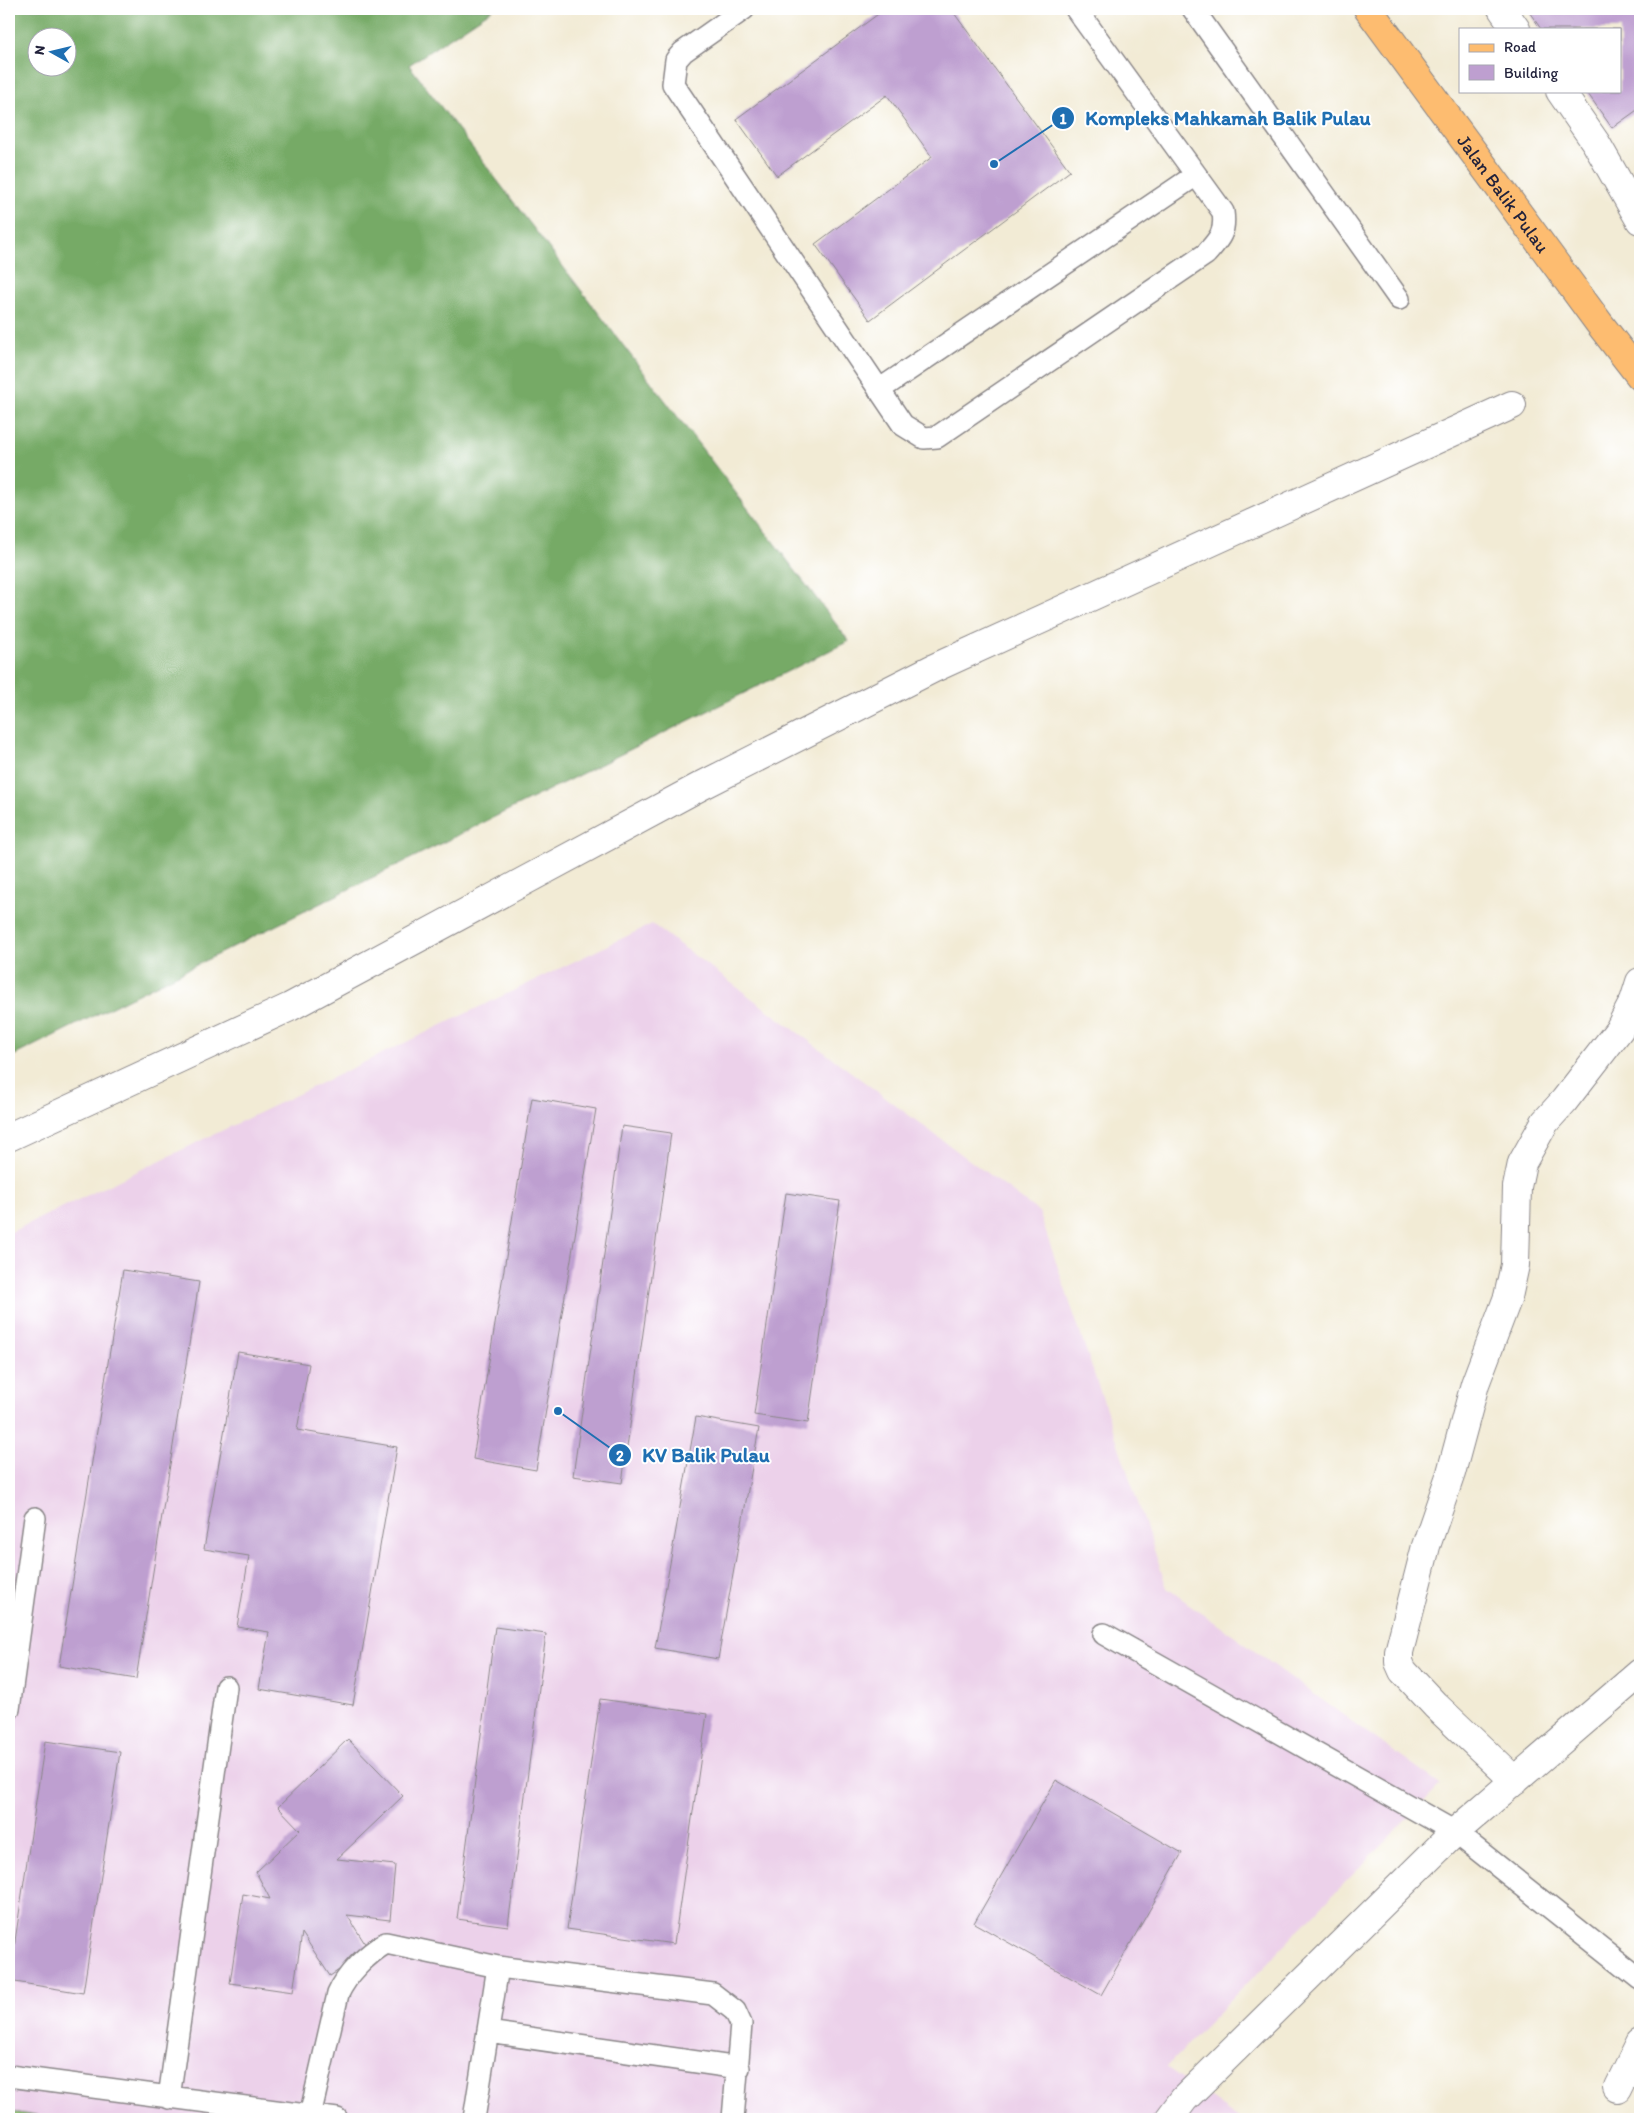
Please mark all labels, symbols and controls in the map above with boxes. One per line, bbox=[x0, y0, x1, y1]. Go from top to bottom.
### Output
north arrow bbox=[28, 28, 78, 78]
legend bbox=[1459, 28, 1622, 92]
text: Road bbox=[1504, 38, 1537, 56]
text: N bbox=[31, 44, 49, 56]
text: Building bbox=[1504, 64, 1558, 82]
callout: Kompleks Mahkamah Balik Pulau bbox=[1050, 101, 1381, 136]
text: Kompleks Mahkamah Balik Pulau bbox=[1085, 106, 1371, 131]
text: 1 bbox=[1060, 110, 1067, 128]
street label: Jalan Balik Pulau bbox=[1453, 130, 1555, 258]
callout: KV Balik Pulau bbox=[608, 1438, 780, 1473]
text: KV Balik Pulau bbox=[642, 1443, 770, 1467]
text: 2 bbox=[616, 1447, 624, 1465]

